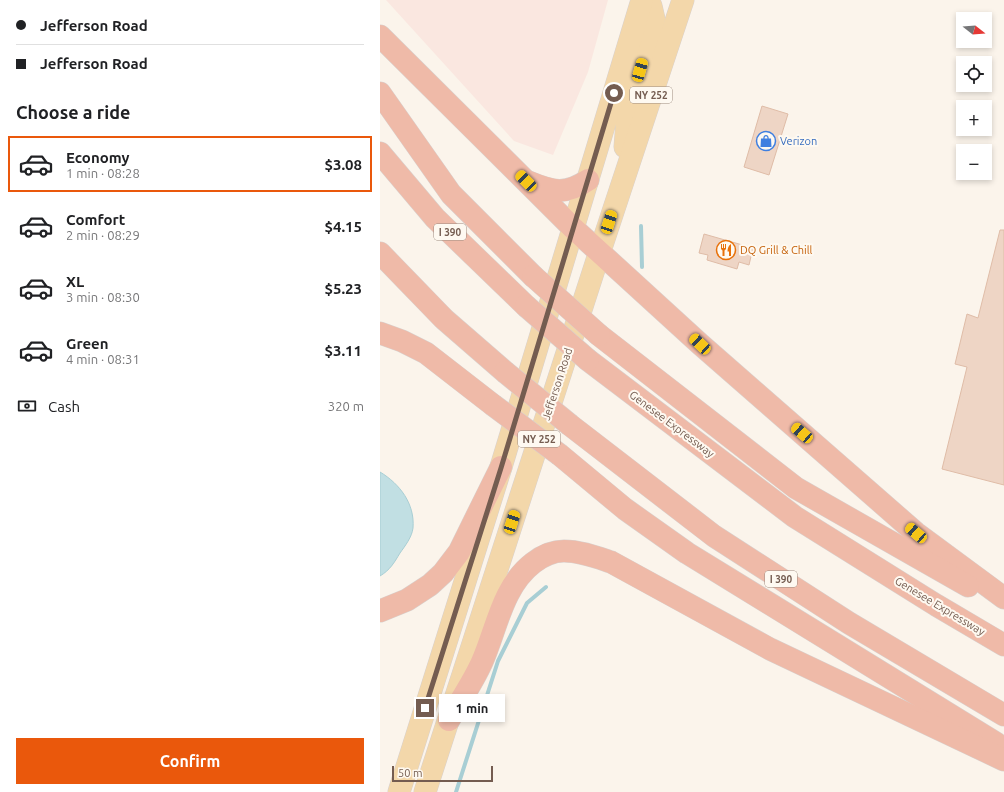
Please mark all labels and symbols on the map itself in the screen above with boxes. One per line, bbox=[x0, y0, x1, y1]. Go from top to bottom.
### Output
north arrow bbox=[956, 12, 992, 48]
car bbox=[631, 57, 649, 83]
route start bbox=[605, 84, 623, 102]
road number: NY 252 bbox=[630, 87, 672, 103]
shop icon: Verizon bbox=[755, 130, 777, 152]
place label: Verizon bbox=[780, 135, 817, 147]
car bbox=[513, 168, 539, 194]
car bbox=[600, 209, 618, 235]
road number: I 390 bbox=[434, 224, 466, 240]
restaurant icon: DQ Grill & Chill bbox=[715, 239, 737, 261]
place label: DQ Grill & Chill bbox=[740, 244, 813, 256]
car bbox=[687, 331, 713, 357]
street label: Jefferson Road bbox=[540, 346, 574, 422]
street label: Genesee Expressway bbox=[627, 388, 717, 460]
car bbox=[789, 421, 815, 445]
road number: NY 252 bbox=[518, 431, 560, 447]
car bbox=[503, 509, 521, 535]
car bbox=[903, 521, 929, 545]
road number: I 390 bbox=[765, 571, 797, 587]
street label: Genesee Expressway bbox=[893, 574, 988, 638]
callout: 1 min bbox=[439, 694, 505, 722]
route end bbox=[416, 699, 434, 717]
scale bar bbox=[392, 764, 493, 783]

